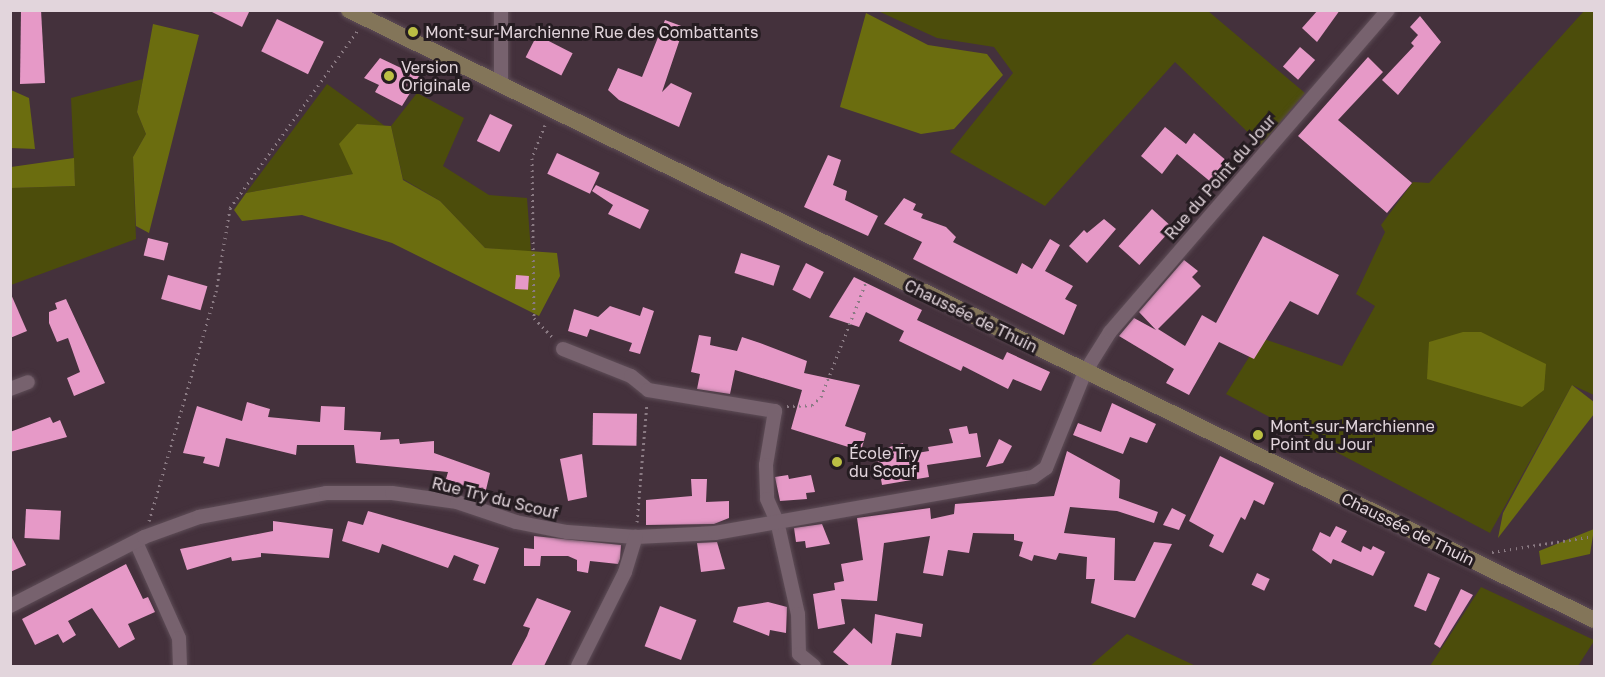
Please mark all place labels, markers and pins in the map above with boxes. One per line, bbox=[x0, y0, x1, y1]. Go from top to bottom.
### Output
place label: Mont-sur-Marchienne Rue des Combattants bbox=[425, 22, 758, 42]
marker: Mont-sur-Marchienne Rue des Combattants bbox=[406, 25, 420, 39]
place label: Version Originale bbox=[401, 57, 471, 95]
marker: Version Originale bbox=[382, 69, 396, 83]
place label: Mont-sur-Marchienne Point du Jour bbox=[1270, 416, 1435, 454]
marker: Mont-sur-Marchienne Point du Jour bbox=[1251, 428, 1265, 442]
place label: École Try du Scouf bbox=[849, 443, 919, 481]
marker: École Try du Scouf bbox=[830, 455, 844, 469]

